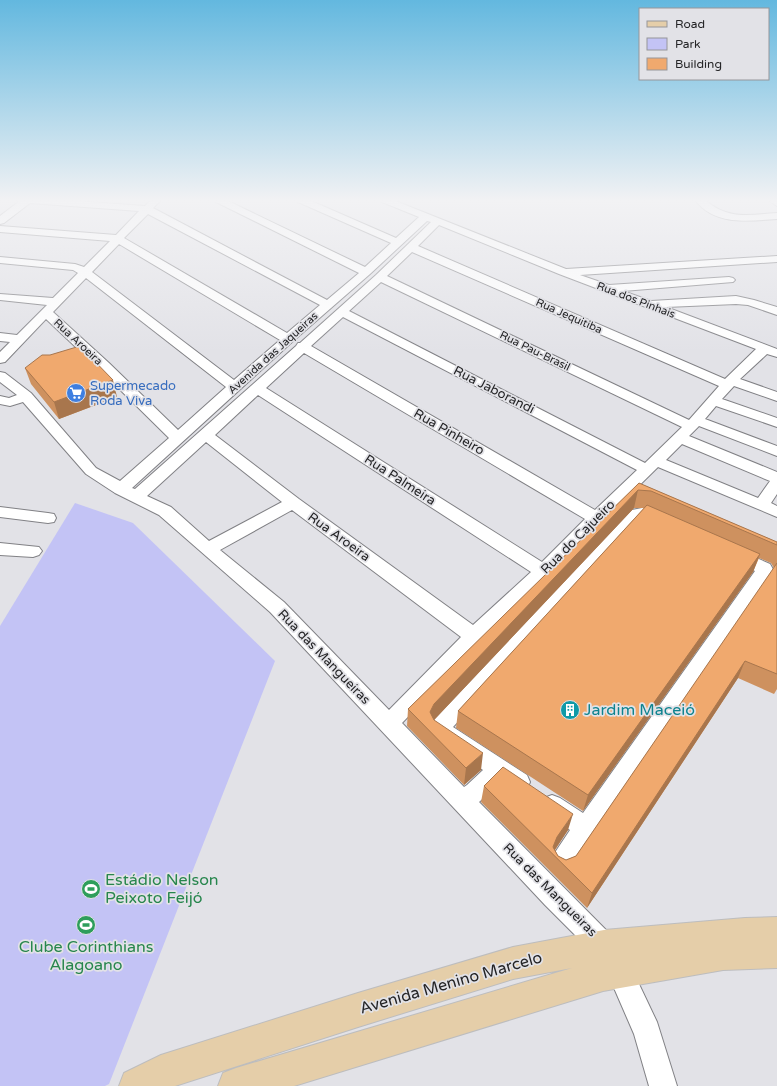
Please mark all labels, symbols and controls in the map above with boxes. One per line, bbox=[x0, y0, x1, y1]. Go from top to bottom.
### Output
legend bbox=[639, 8, 769, 80]
text: Road bbox=[675, 17, 705, 31]
text: Park bbox=[675, 37, 701, 51]
text: Building bbox=[675, 57, 722, 71]
street label: Rua dos Pinhais bbox=[595, 279, 677, 321]
street label: Rua Jequitiba bbox=[534, 296, 604, 336]
street label: Avenida das Jaqueiras bbox=[226, 309, 320, 397]
street label: Rua Aroeira bbox=[51, 316, 105, 368]
street label: Rua Pau-Brasil bbox=[498, 328, 572, 374]
street label: Rua Jaborandi bbox=[451, 363, 537, 417]
place label: Supermecado Roda Viva bbox=[90, 378, 176, 409]
supermarket icon: Supermecado Roda Viva bbox=[65, 382, 87, 404]
street label: Rua Pinheiro bbox=[411, 405, 487, 459]
street label: Rua Palmeira bbox=[361, 451, 439, 509]
street label: Rua do Cajueiro bbox=[538, 497, 618, 577]
street label: Rua Aroeira bbox=[305, 509, 373, 565]
street label: Rua das Mangueiras bbox=[274, 606, 374, 708]
building icon: Jardim Maceió bbox=[559, 699, 581, 721]
place label: Jardim Maceió bbox=[584, 700, 695, 720]
street label: Rua das Mangueiras bbox=[500, 840, 600, 940]
place label: Estádio Nelson Peixoto Feijó bbox=[105, 870, 219, 908]
sports icon: Estádio Nelson Peixoto Feijó bbox=[80, 878, 102, 900]
sports icon: Clube Corinthians Alagoano bbox=[75, 914, 97, 936]
place label: Clube Corinthians Alagoano bbox=[19, 937, 153, 975]
street label: Avenida Menino Marcelo bbox=[357, 947, 545, 1019]

